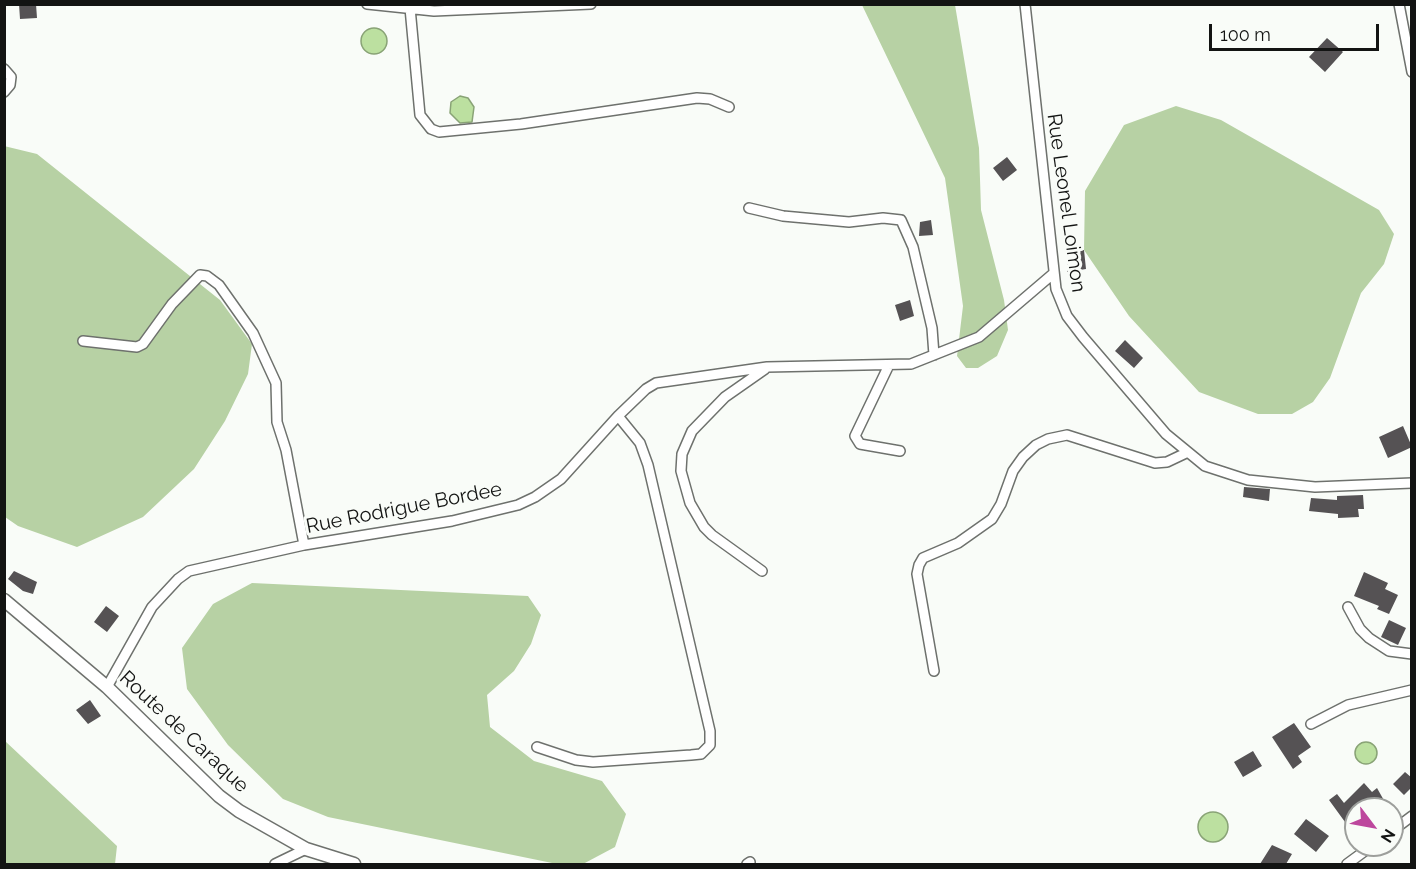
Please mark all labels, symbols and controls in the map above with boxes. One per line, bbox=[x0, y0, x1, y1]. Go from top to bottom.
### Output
scale bar bbox=[1212, 12, 1382, 50]
text: 100 m bbox=[1220, 24, 1271, 45]
street label: Rue Leonel Loimon bbox=[1042, 112, 1090, 294]
street label: Rue Rodrigue Bordee bbox=[304, 477, 504, 539]
street label: Route de Caraque bbox=[115, 666, 253, 798]
north arrow bbox=[1344, 797, 1404, 857]
text: N bbox=[1377, 826, 1399, 846]

